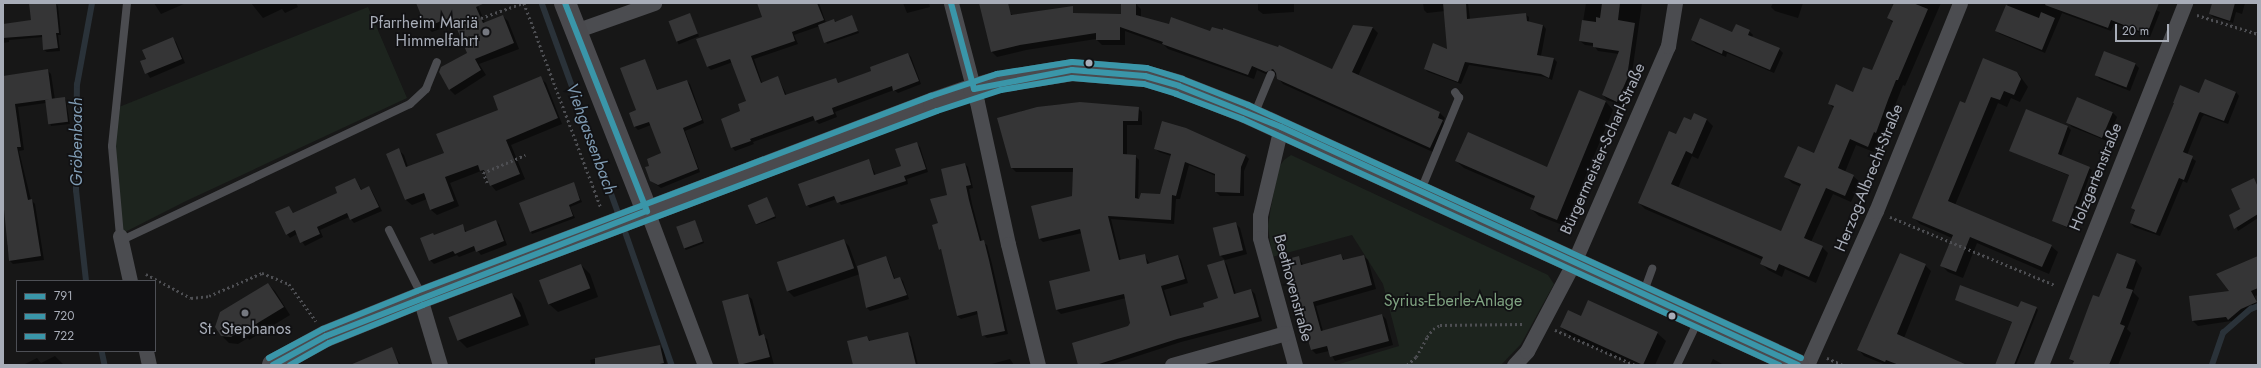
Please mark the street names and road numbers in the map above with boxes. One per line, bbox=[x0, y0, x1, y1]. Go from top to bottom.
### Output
street label: Bürgermeister-Scharl-Straße bbox=[1556, 60, 1650, 238]
street label: Herzog-Albrecht-Straße bbox=[1831, 102, 1907, 254]
street label: Holzgartenstraße bbox=[2066, 120, 2126, 234]
street label: Beethovenstraße bbox=[1269, 232, 1317, 344]

